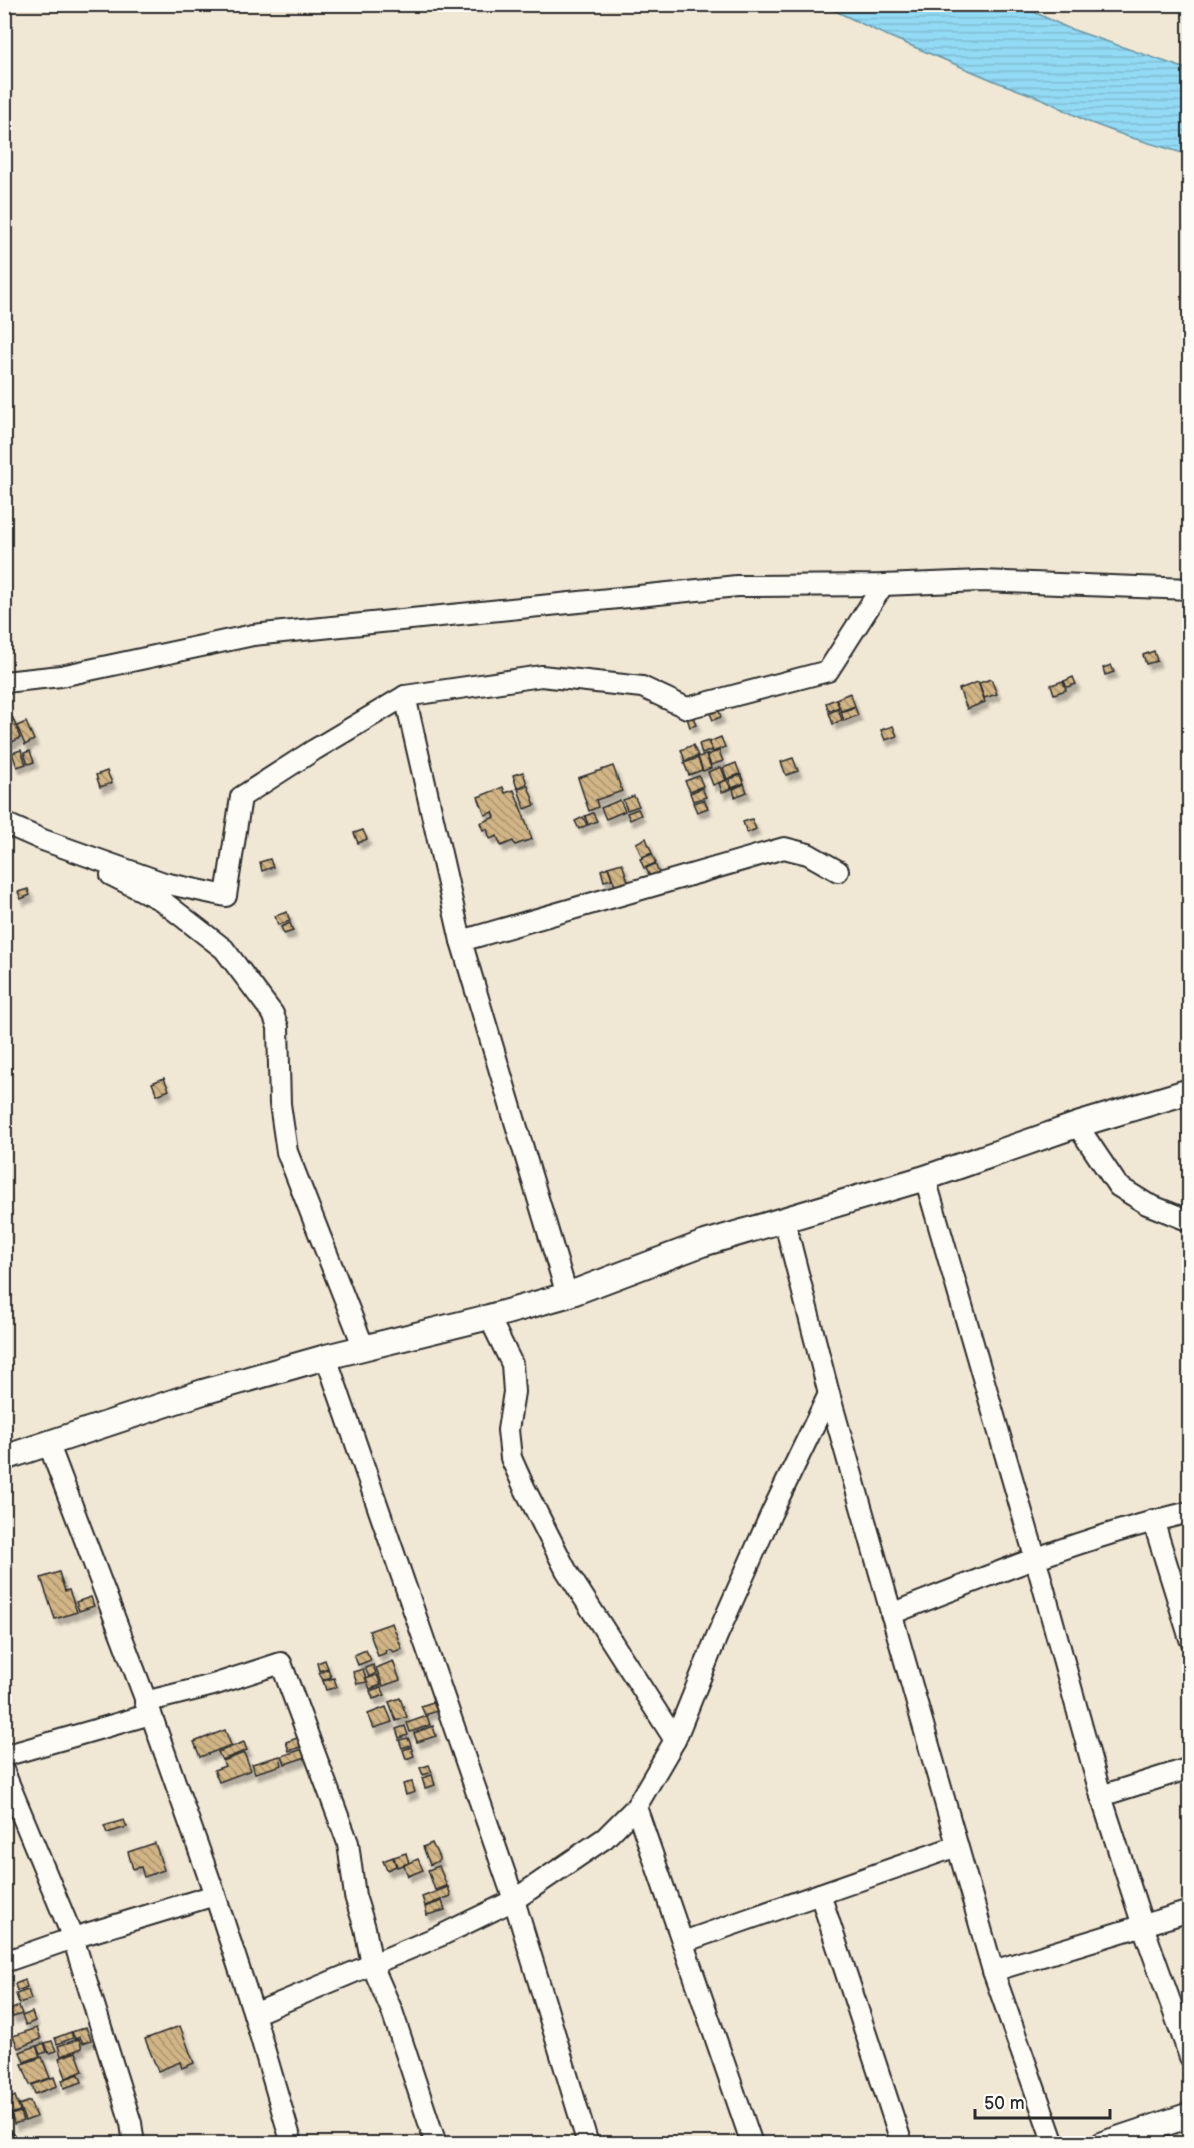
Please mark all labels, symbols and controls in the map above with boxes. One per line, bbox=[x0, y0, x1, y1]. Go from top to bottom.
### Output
scale bar bbox=[975, 2082, 1110, 2120]
text: 50 m bbox=[984, 2093, 1025, 2114]

